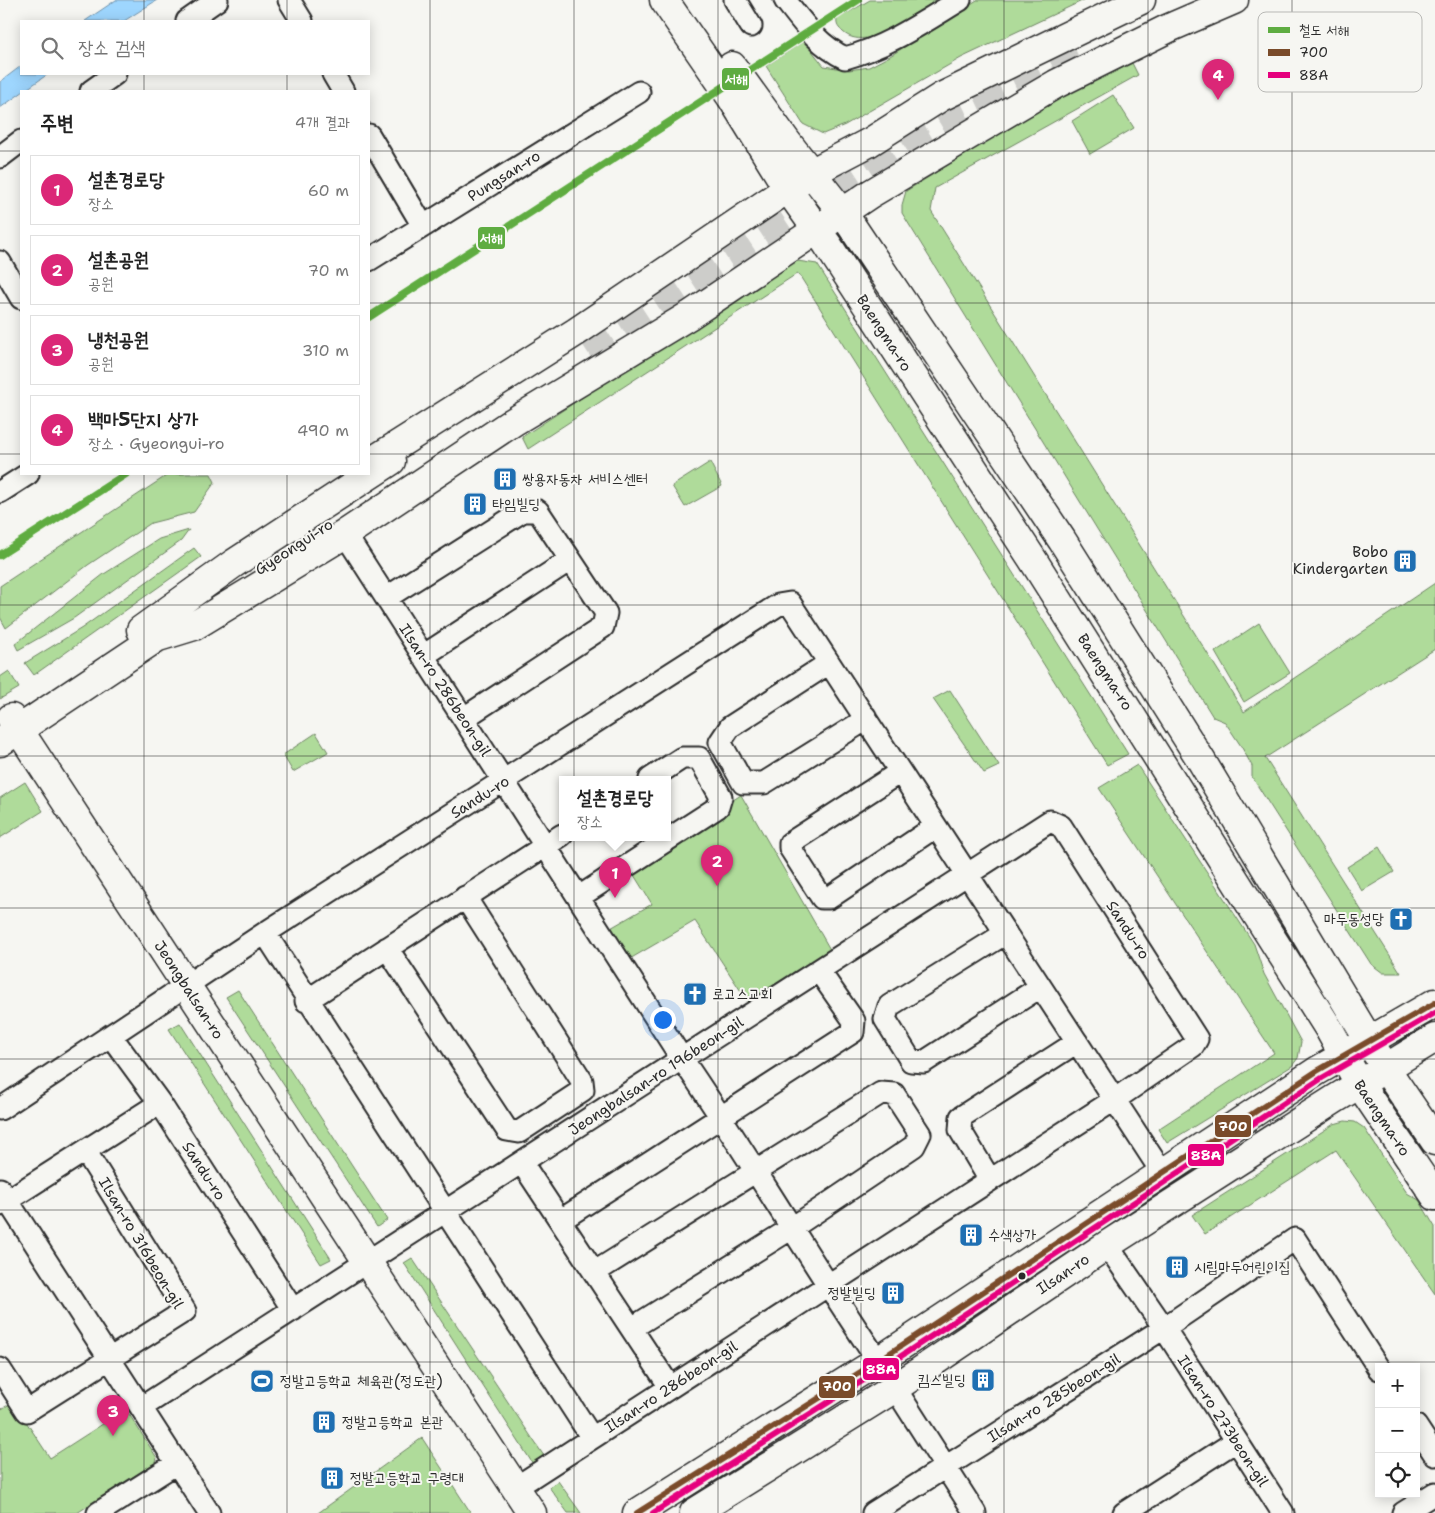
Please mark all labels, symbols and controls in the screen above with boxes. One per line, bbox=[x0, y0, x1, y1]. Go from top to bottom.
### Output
legend bbox=[1258, 12, 1422, 92]
search box bbox=[20, 20, 370, 75]
text: 철도 서해 bbox=[1299, 21, 1349, 39]
icon: search bbox=[38, 34, 66, 62]
text: 장소 검색 bbox=[78, 35, 146, 60]
text: 700 bbox=[1299, 43, 1328, 61]
pin: 4 bbox=[1202, 59, 1234, 100]
text: 88A bbox=[1299, 66, 1328, 84]
line badge: 서해 bbox=[721, 67, 750, 91]
text: 서해 bbox=[725, 70, 748, 88]
text: 주변 bbox=[40, 109, 74, 137]
text: 4개 결과 bbox=[295, 112, 350, 133]
street label: Pungsan-ro bbox=[464, 146, 544, 206]
text: 설촌경로당 bbox=[88, 167, 164, 192]
text: 1 bbox=[53, 180, 61, 201]
text: 60 m bbox=[308, 180, 349, 201]
text: 장소 bbox=[88, 193, 114, 214]
line badge: 서해 bbox=[477, 226, 506, 250]
text: 서해 bbox=[480, 229, 503, 247]
text: 설촌공원 bbox=[88, 247, 149, 272]
text: 2 bbox=[51, 260, 63, 281]
text: 70 m bbox=[308, 260, 349, 281]
text: 공원 bbox=[88, 273, 114, 294]
street label: Baengma-ro bbox=[852, 291, 916, 375]
text: 냉천공원 bbox=[88, 327, 149, 352]
text: 3 bbox=[51, 340, 63, 361]
text: 310 m bbox=[302, 340, 349, 361]
text: 공원 bbox=[88, 353, 114, 374]
text: 백마5단지 상가 bbox=[88, 407, 198, 432]
text: 4 bbox=[51, 420, 63, 441]
text: 490 m bbox=[297, 420, 349, 441]
text: 장소 · Gyeongui-ro bbox=[88, 433, 225, 454]
building icon: 쌍용자동차 서비스센터 bbox=[492, 466, 518, 492]
place label: 쌍용자동차 서비스센터 bbox=[522, 469, 648, 489]
building icon: 타임빌딩 bbox=[462, 491, 488, 517]
place label: 타임빌딩 bbox=[492, 494, 540, 514]
street label: Gyeongui-ro bbox=[251, 514, 337, 580]
place label: Bobo Kindergarten bbox=[1293, 542, 1388, 579]
building icon: Bobo Kindergarten bbox=[1392, 548, 1418, 574]
street label: Ilsan-ro 286beon-gil bbox=[395, 620, 496, 761]
street label: Baengma-ro bbox=[1073, 630, 1137, 714]
street label: Sandu-ro bbox=[447, 771, 513, 823]
popup bbox=[559, 776, 671, 841]
text: 설촌경로당 bbox=[577, 785, 653, 810]
text: 장소 bbox=[577, 811, 603, 832]
pin: 2 bbox=[701, 845, 733, 886]
pin: 1 bbox=[599, 857, 631, 898]
street label: Sandu-ro bbox=[1102, 897, 1154, 963]
church icon: 마두동성당 bbox=[1388, 906, 1414, 932]
place label: 마두동성당 bbox=[1324, 909, 1384, 929]
street label: Jeongbalsan-ro bbox=[150, 937, 228, 1043]
church icon: 로고스교회 bbox=[682, 981, 708, 1007]
place label: 로고스교회 bbox=[712, 984, 772, 1004]
your location bbox=[650, 1007, 676, 1033]
street label: Jeongbalsan-ro 196beon-gil bbox=[565, 1012, 748, 1140]
street label: Baengma-ro bbox=[1349, 1076, 1415, 1160]
line badge: 700 bbox=[1214, 1114, 1252, 1138]
text: 700 bbox=[1218, 1117, 1248, 1135]
street label: Sandu-ro bbox=[178, 1138, 230, 1204]
line badge: 88A bbox=[1187, 1143, 1225, 1167]
text: 88A bbox=[1191, 1146, 1221, 1164]
street label: Ilsan-ro 316beon-gil bbox=[94, 1174, 188, 1313]
building icon: 수색상가 bbox=[958, 1222, 984, 1248]
place label: 수색상가 bbox=[988, 1225, 1036, 1245]
street label: Ilsan-ro bbox=[1033, 1249, 1093, 1299]
building icon: 시립마두어린이집 bbox=[1164, 1254, 1190, 1280]
place label: 시립마두어린이집 bbox=[1194, 1257, 1291, 1277]
unlabelled marker bbox=[1017, 1271, 1027, 1281]
building icon: 정발빌딩 bbox=[880, 1280, 906, 1306]
place label: 정발빌딩 bbox=[828, 1283, 876, 1303]
street label: Ilsan-ro 286beon-gil bbox=[601, 1336, 742, 1437]
street label: Ilsan-ro 285beon-gil bbox=[984, 1349, 1125, 1447]
street label: Ilsan-ro 273beon-gil bbox=[1173, 1351, 1273, 1491]
line badge: 88A bbox=[862, 1357, 900, 1381]
text: 88A bbox=[866, 1360, 896, 1378]
map controls bbox=[1375, 1363, 1420, 1498]
button: + bbox=[1375, 1363, 1420, 1408]
building icon: 킴스빌딩 bbox=[970, 1367, 996, 1393]
sports icon: 정발고등학교 체육관(정도관) bbox=[249, 1368, 275, 1394]
place label: 킴스빌딩 bbox=[918, 1370, 966, 1390]
place label: 정발고등학교 체육관(정도관) bbox=[280, 1371, 443, 1391]
line badge: 700 bbox=[818, 1375, 856, 1399]
text: 700 bbox=[822, 1377, 852, 1395]
pin: 3 bbox=[97, 1395, 129, 1436]
button: − bbox=[1375, 1408, 1420, 1453]
building icon: 정발고등학교 본관 bbox=[311, 1409, 337, 1435]
place label: 정발고등학교 본관 bbox=[342, 1412, 444, 1432]
button: locate bbox=[1375, 1453, 1420, 1498]
building icon: 정발고등학교 구령대 bbox=[319, 1465, 345, 1491]
place label: 정발고등학교 구령대 bbox=[350, 1468, 464, 1488]

